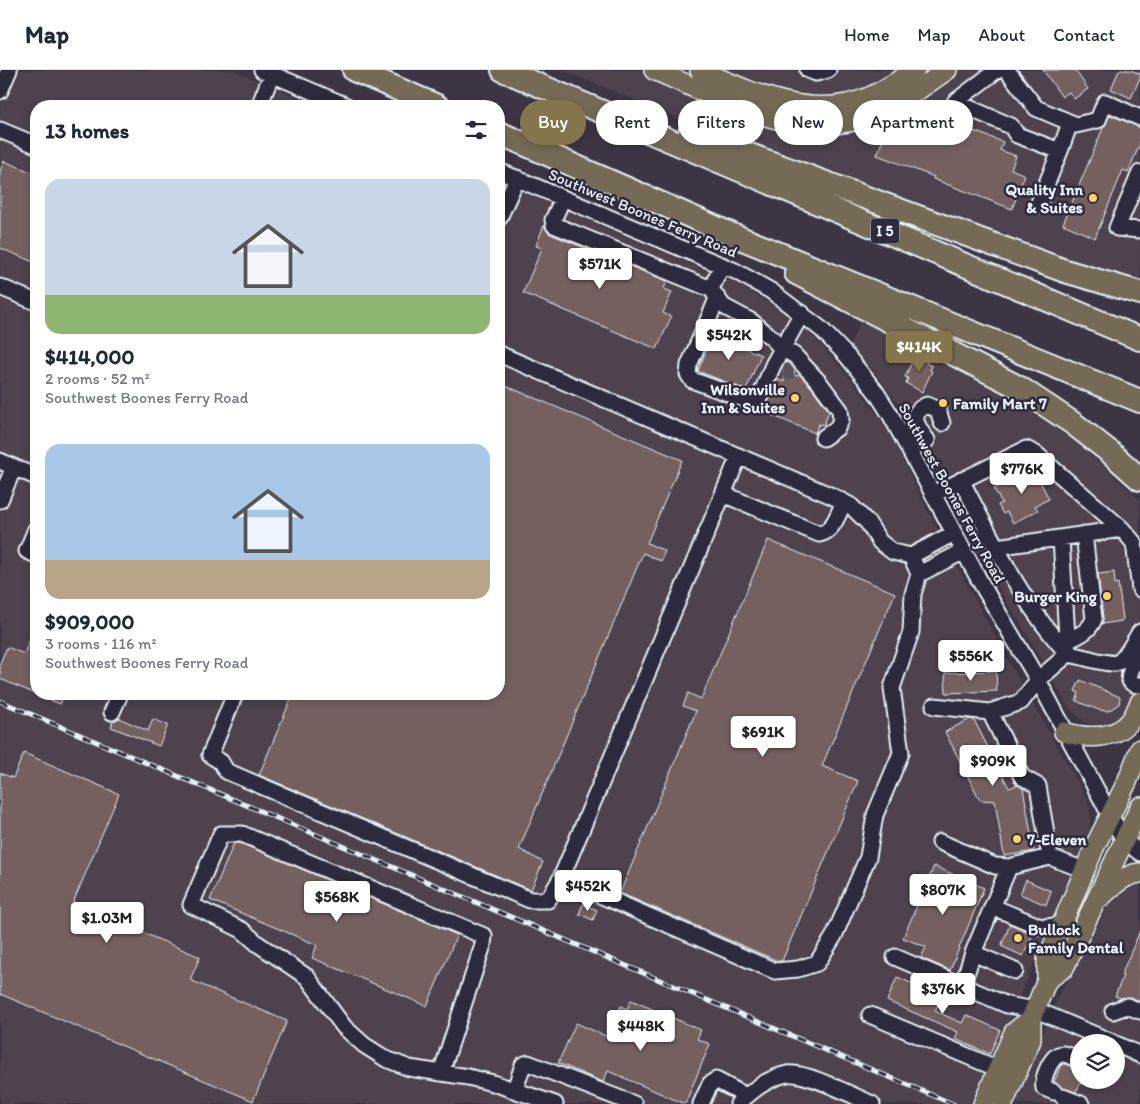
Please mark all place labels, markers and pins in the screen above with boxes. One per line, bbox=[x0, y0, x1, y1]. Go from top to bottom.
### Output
place label: Quality Inn & Suites bbox=[1005, 180, 1083, 217]
marker: Quality Inn & Suites bbox=[1087, 192, 1099, 204]
pin: $571K bbox=[565, 248, 635, 290]
pin: $542K bbox=[694, 318, 764, 361]
pin: $414K bbox=[884, 330, 954, 373]
place label: Wilsonville Inn & Suites bbox=[701, 380, 785, 417]
marker: Wilsonville Inn & Suites bbox=[789, 392, 801, 404]
place label: Family Mart 7 bbox=[953, 394, 1047, 414]
marker: Family Mart 7 bbox=[937, 397, 949, 409]
pin: $776K bbox=[987, 452, 1057, 495]
place label: Burger King bbox=[1014, 587, 1098, 607]
marker: Burger King bbox=[1101, 590, 1113, 602]
pin: $556K bbox=[936, 640, 1006, 682]
pin: $691K bbox=[728, 716, 798, 758]
pin: $909K bbox=[958, 744, 1028, 787]
place label: 7-Eleven bbox=[1026, 830, 1087, 849]
marker: 7-Eleven bbox=[1011, 833, 1023, 845]
pin: $452K bbox=[553, 870, 623, 912]
pin: $807K bbox=[908, 874, 978, 916]
pin: $568K bbox=[302, 880, 372, 923]
pin: $1.03M bbox=[66, 902, 148, 944]
place label: Bullock Family Dental bbox=[1028, 920, 1124, 958]
marker: Bullock Family Dental bbox=[1012, 932, 1024, 944]
pin: $376K bbox=[908, 972, 978, 1015]
pin: $448K bbox=[606, 1010, 676, 1052]

